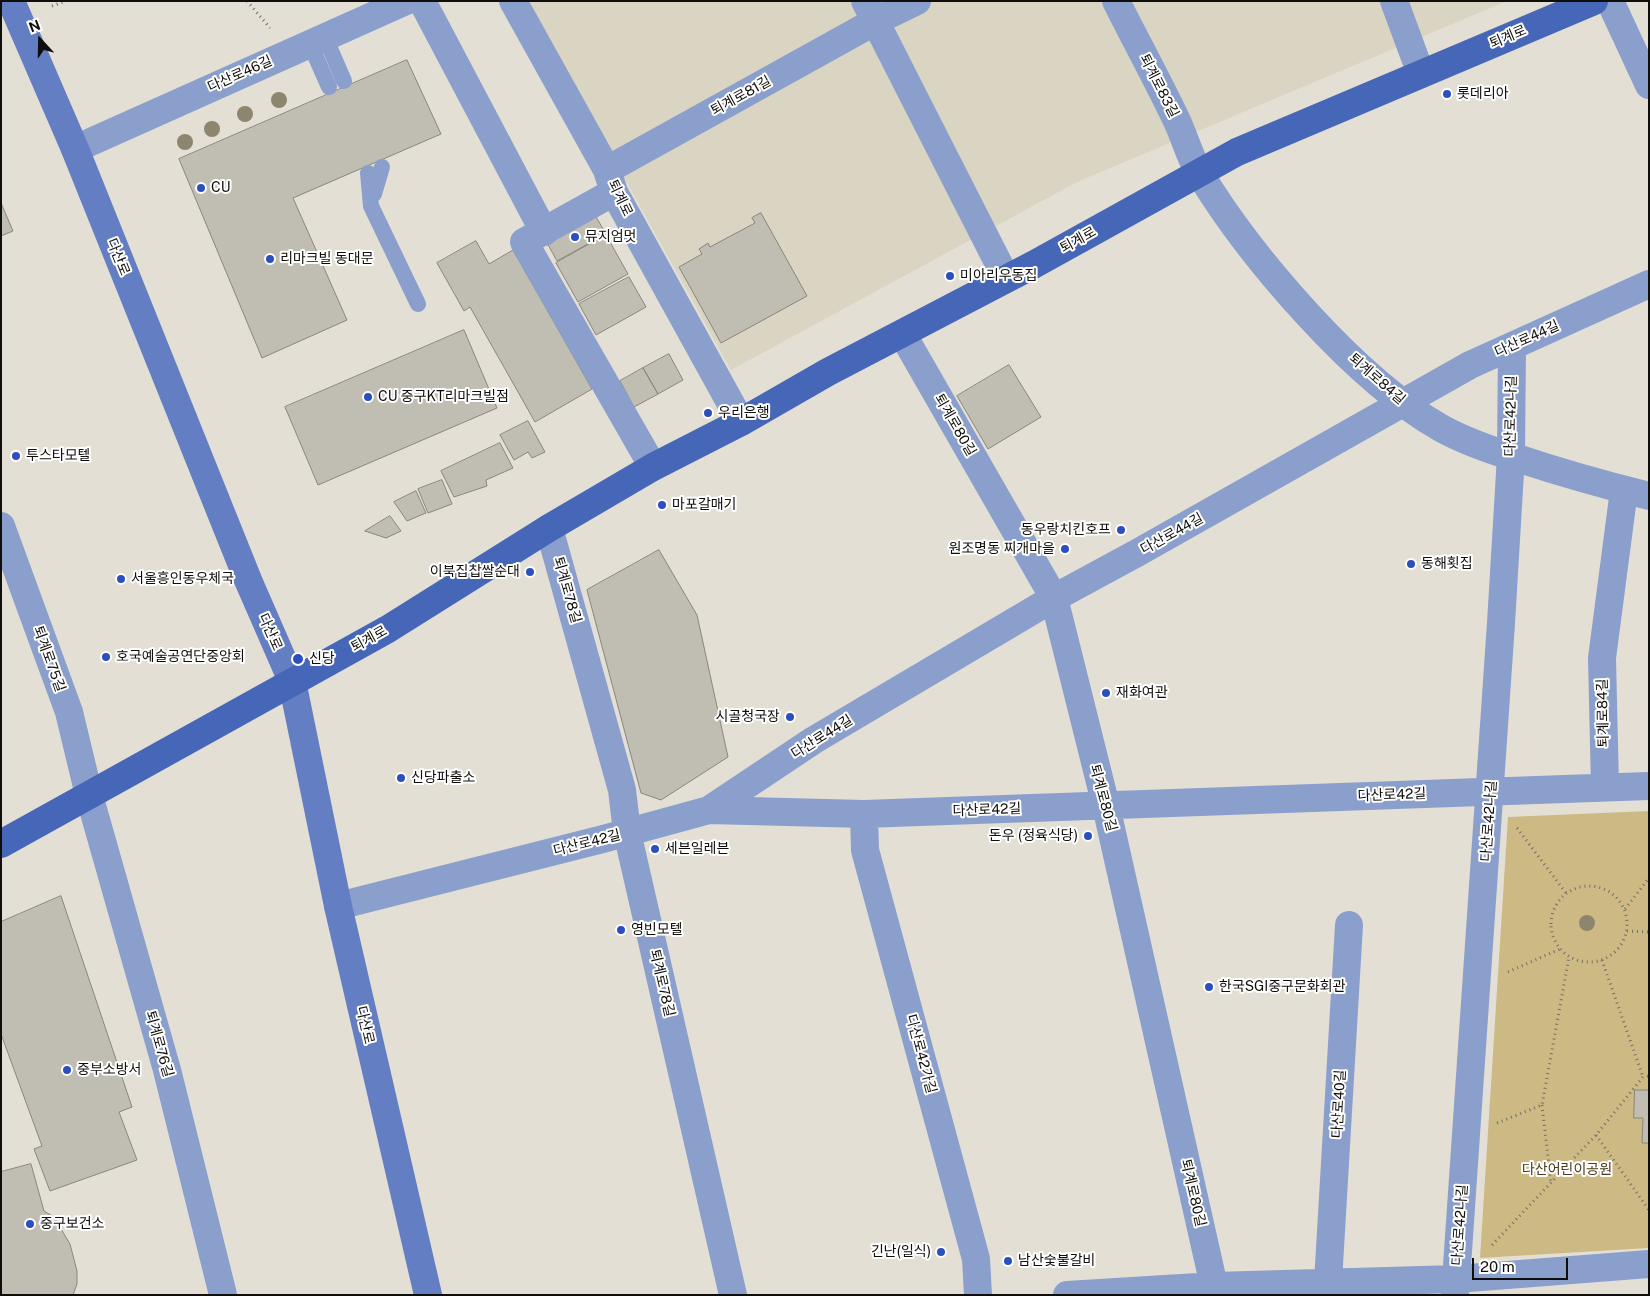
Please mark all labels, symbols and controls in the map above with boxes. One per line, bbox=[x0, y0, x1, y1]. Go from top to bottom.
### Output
north arrow bbox=[15, 15, 65, 65]
text: N bbox=[27, 17, 43, 35]
street label: 퇴계로 bbox=[1487, 22, 1529, 52]
street label: 퇴계로83길 bbox=[1136, 51, 1182, 121]
street label: 다산로46길 bbox=[205, 52, 275, 96]
street label: 퇴계로81길 bbox=[708, 73, 774, 119]
place label: 롯데리아 bbox=[1457, 86, 1509, 102]
marker: 롯데리아 bbox=[1441, 88, 1453, 100]
street label: 퇴계로 bbox=[604, 177, 636, 219]
place label: CU bbox=[211, 180, 230, 196]
marker: CU bbox=[195, 182, 207, 194]
street label: 퇴계로 bbox=[1057, 223, 1099, 257]
place label: 뮤지엄멋 bbox=[585, 229, 637, 245]
marker: 뮤지엄멋 bbox=[569, 231, 581, 243]
street label: 다산로 bbox=[103, 236, 133, 278]
place label: 리마크빌 동대문 bbox=[280, 251, 374, 267]
marker: 리마크빌 동대문 bbox=[264, 253, 276, 265]
place label: 미아리우동집 bbox=[960, 268, 1037, 284]
marker: 미아리우동집 bbox=[944, 270, 956, 282]
street label: 다산로44길 bbox=[1492, 317, 1562, 361]
street label: 퇴계로84길 bbox=[1345, 350, 1409, 408]
street label: 다산로42나길 bbox=[1502, 375, 1520, 457]
place label: CU 중구KT리마크빌점 bbox=[378, 389, 509, 405]
marker: CU 중구KT리마크빌점 bbox=[362, 391, 374, 403]
street label: 퇴계로80길 bbox=[930, 391, 980, 459]
place label: 우리은행 bbox=[718, 405, 770, 421]
marker: 우리은행 bbox=[702, 407, 714, 419]
place label: 투스타모텔 bbox=[26, 448, 90, 464]
marker: 투스타모텔 bbox=[10, 450, 22, 462]
place label: 마포갈매기 bbox=[672, 497, 736, 513]
marker: 마포갈매기 bbox=[656, 499, 668, 511]
street label: 다산로44길 bbox=[1138, 510, 1206, 558]
place label: 동우랑치킨호프 bbox=[1021, 522, 1111, 538]
marker: 동우랑치킨호프 bbox=[1115, 524, 1127, 536]
place label: 원조명동 찌개마을 bbox=[949, 541, 1055, 557]
marker: 원조명동 찌개마을 bbox=[1059, 543, 1071, 555]
street label: 퇴계로78길 bbox=[549, 555, 585, 625]
place label: 동해횟집 bbox=[1421, 556, 1473, 572]
marker: 동해횟집 bbox=[1405, 558, 1417, 570]
place label: 이북집찹쌀순대 bbox=[430, 564, 520, 580]
marker: 이북집찹쌀순대 bbox=[524, 566, 536, 578]
place label: 서울흥인동우체국 bbox=[131, 571, 234, 587]
marker: 서울흥인동우체국 bbox=[115, 573, 127, 585]
street label: 다산로 bbox=[254, 611, 286, 653]
street label: 퇴계로 bbox=[348, 622, 390, 656]
street label: 퇴계로75길 bbox=[29, 624, 69, 694]
place label: 호국예술공연단중앙회 bbox=[116, 649, 245, 665]
marker: 호국예술공연단중앙회 bbox=[100, 651, 112, 663]
place label: 신당 bbox=[309, 651, 335, 667]
marker: 신당 bbox=[291, 652, 305, 666]
street label: 퇴계로84길 bbox=[1594, 678, 1612, 748]
place label: 재화여관 bbox=[1116, 685, 1168, 701]
marker: 재화여관 bbox=[1100, 687, 1112, 699]
place label: 시골청국장 bbox=[716, 709, 780, 725]
marker: 시골청국장 bbox=[784, 711, 796, 723]
street label: 다산로44길 bbox=[788, 712, 856, 762]
street label: 퇴계로80길 bbox=[1086, 762, 1120, 834]
place label: 신당파출소 bbox=[411, 770, 475, 786]
marker: 신당파출소 bbox=[395, 772, 407, 784]
street label: 다산로42나길 bbox=[1478, 780, 1500, 862]
street label: 다산로42길 bbox=[1357, 785, 1427, 805]
street label: 다산로42길 bbox=[952, 800, 1022, 820]
street label: 다산로42길 bbox=[552, 827, 622, 859]
place label: 돈우 (정육식당) bbox=[989, 828, 1078, 844]
marker: 돈우 (정육식당) bbox=[1082, 830, 1094, 842]
place label: 세븐일레븐 bbox=[665, 841, 729, 857]
marker: 세븐일레븐 bbox=[649, 843, 661, 855]
place label: 영빈모텔 bbox=[631, 922, 683, 938]
marker: 영빈모텔 bbox=[615, 924, 627, 936]
street label: 퇴계로78길 bbox=[646, 948, 678, 1018]
place label: 한국SGI중구문화회관 bbox=[1219, 979, 1345, 995]
marker: 한국SGI중구문화회관 bbox=[1203, 981, 1215, 993]
street label: 다산로 bbox=[352, 1004, 378, 1046]
street label: 퇴계로76길 bbox=[142, 1009, 176, 1079]
street label: 다산로42가길 bbox=[902, 1012, 940, 1096]
place label: 중부소방서 bbox=[77, 1062, 141, 1078]
marker: 중부소방서 bbox=[61, 1064, 73, 1076]
street label: 다산로40길 bbox=[1329, 1069, 1349, 1139]
street label: 퇴계로80길 bbox=[1177, 1157, 1209, 1229]
park label: 다산어린이공원 bbox=[1522, 1162, 1612, 1178]
street label: 다산로42나길 bbox=[1449, 1184, 1471, 1266]
place label: 중구보건소 bbox=[40, 1216, 104, 1232]
marker: 중구보건소 bbox=[24, 1218, 36, 1230]
place label: 긴난(일식) bbox=[871, 1244, 931, 1260]
marker: 긴난(일식) bbox=[935, 1246, 947, 1258]
scale bar bbox=[1475, 1248, 1571, 1280]
place label: 남산숯불갈비 bbox=[1018, 1253, 1095, 1269]
marker: 남산숯불갈비 bbox=[1002, 1255, 1014, 1267]
text: 20 m bbox=[1480, 1258, 1515, 1275]

